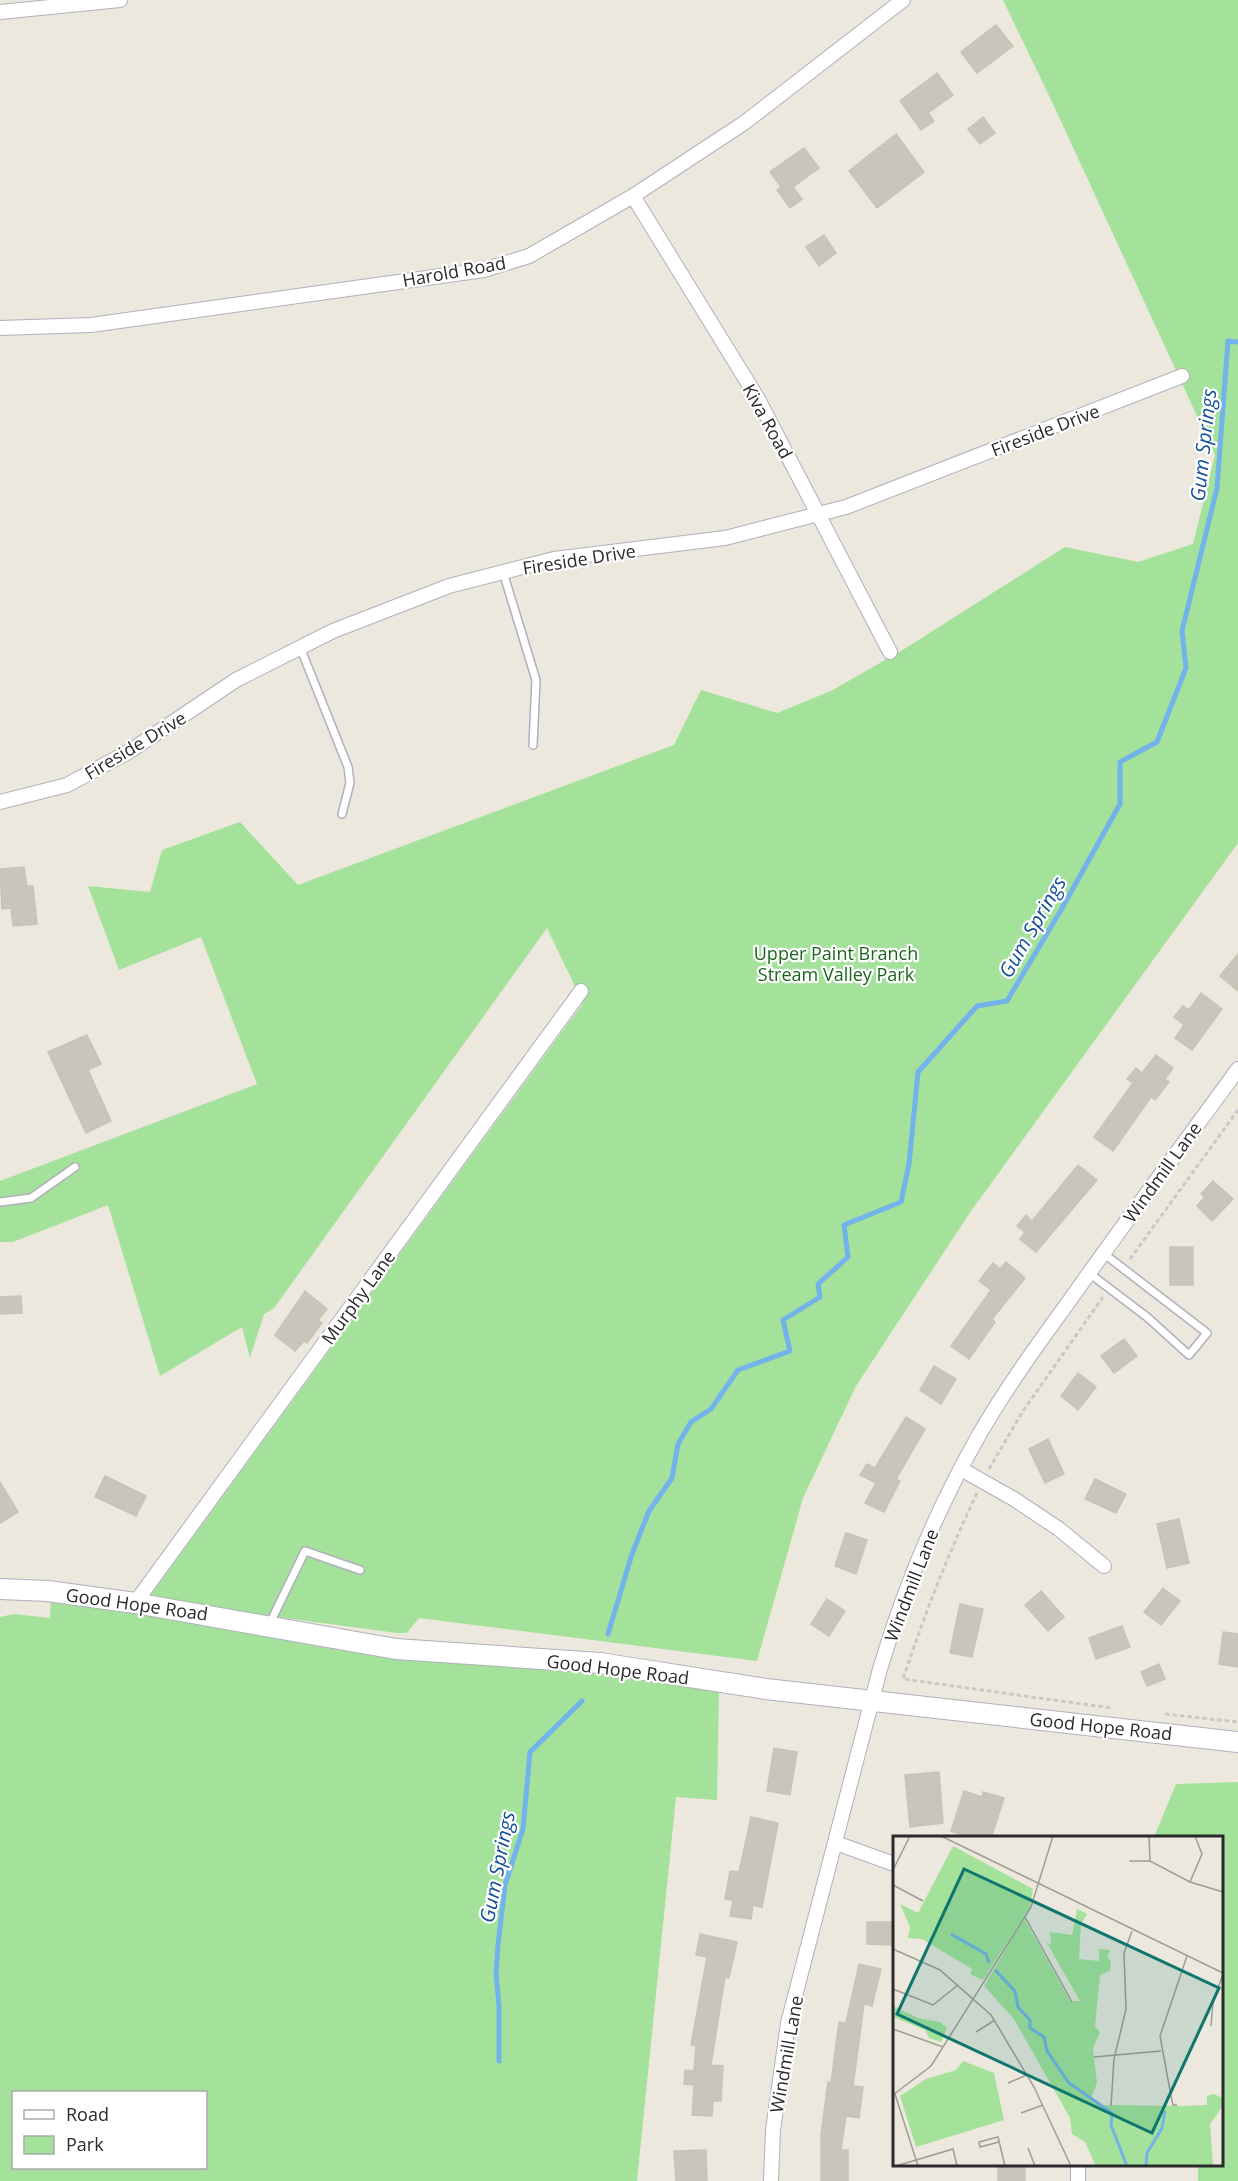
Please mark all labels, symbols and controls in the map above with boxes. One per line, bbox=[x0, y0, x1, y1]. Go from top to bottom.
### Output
street label: Harold Road bbox=[400, 250, 508, 292]
street label: Kiva Road bbox=[738, 379, 798, 463]
water label: Gum Springs bbox=[1184, 387, 1222, 503]
street label: Fireside Drive bbox=[987, 398, 1103, 462]
street label: Fireside Drive bbox=[521, 538, 637, 580]
street label: Fireside Drive bbox=[80, 705, 190, 785]
water label: Gum Springs bbox=[992, 871, 1072, 983]
park label: Upper Paint Branch Stream Valley Park bbox=[754, 941, 918, 986]
street label: Windmill Lane bbox=[1117, 1117, 1207, 1227]
street label: Murphy Lane bbox=[316, 1245, 400, 1349]
street label: Windmill Lane bbox=[879, 1525, 943, 1645]
street label: Good Hope Road bbox=[64, 1582, 210, 1626]
street label: Good Hope Road bbox=[545, 1648, 691, 1690]
street label: Good Hope Road bbox=[1028, 1707, 1174, 1745]
water label: Gum Springs bbox=[473, 1809, 521, 1925]
inset map bbox=[893, 1836, 1223, 2166]
street label: Windmill Lane bbox=[764, 1993, 808, 2115]
legend bbox=[12, 2091, 207, 2169]
text: Road bbox=[66, 2102, 109, 2126]
text: Park bbox=[66, 2132, 104, 2156]

